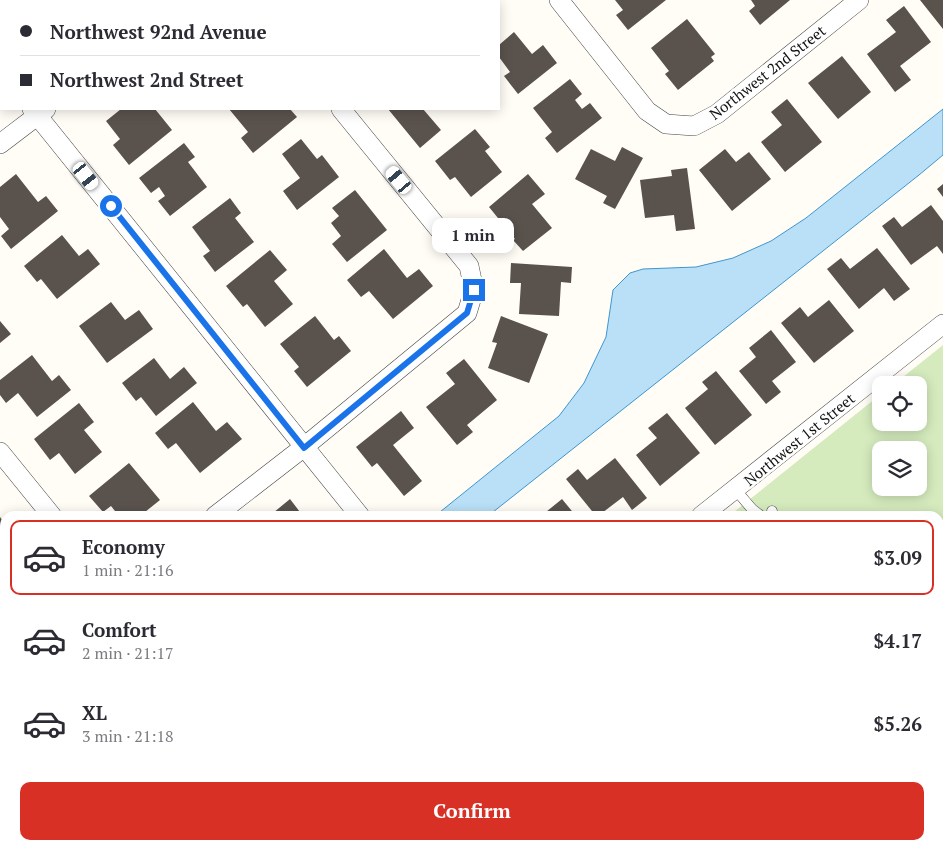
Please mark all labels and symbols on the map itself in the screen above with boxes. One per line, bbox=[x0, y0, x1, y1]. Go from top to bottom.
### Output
street label: Northwest 2nd Street bbox=[705, 20, 830, 124]
car bbox=[70, 160, 101, 192]
car bbox=[383, 164, 414, 196]
route start bbox=[100, 195, 122, 217]
callout: 1 min bbox=[433, 218, 515, 252]
route end bbox=[463, 279, 485, 301]
street label: Northwest 1st Street bbox=[739, 388, 859, 490]

